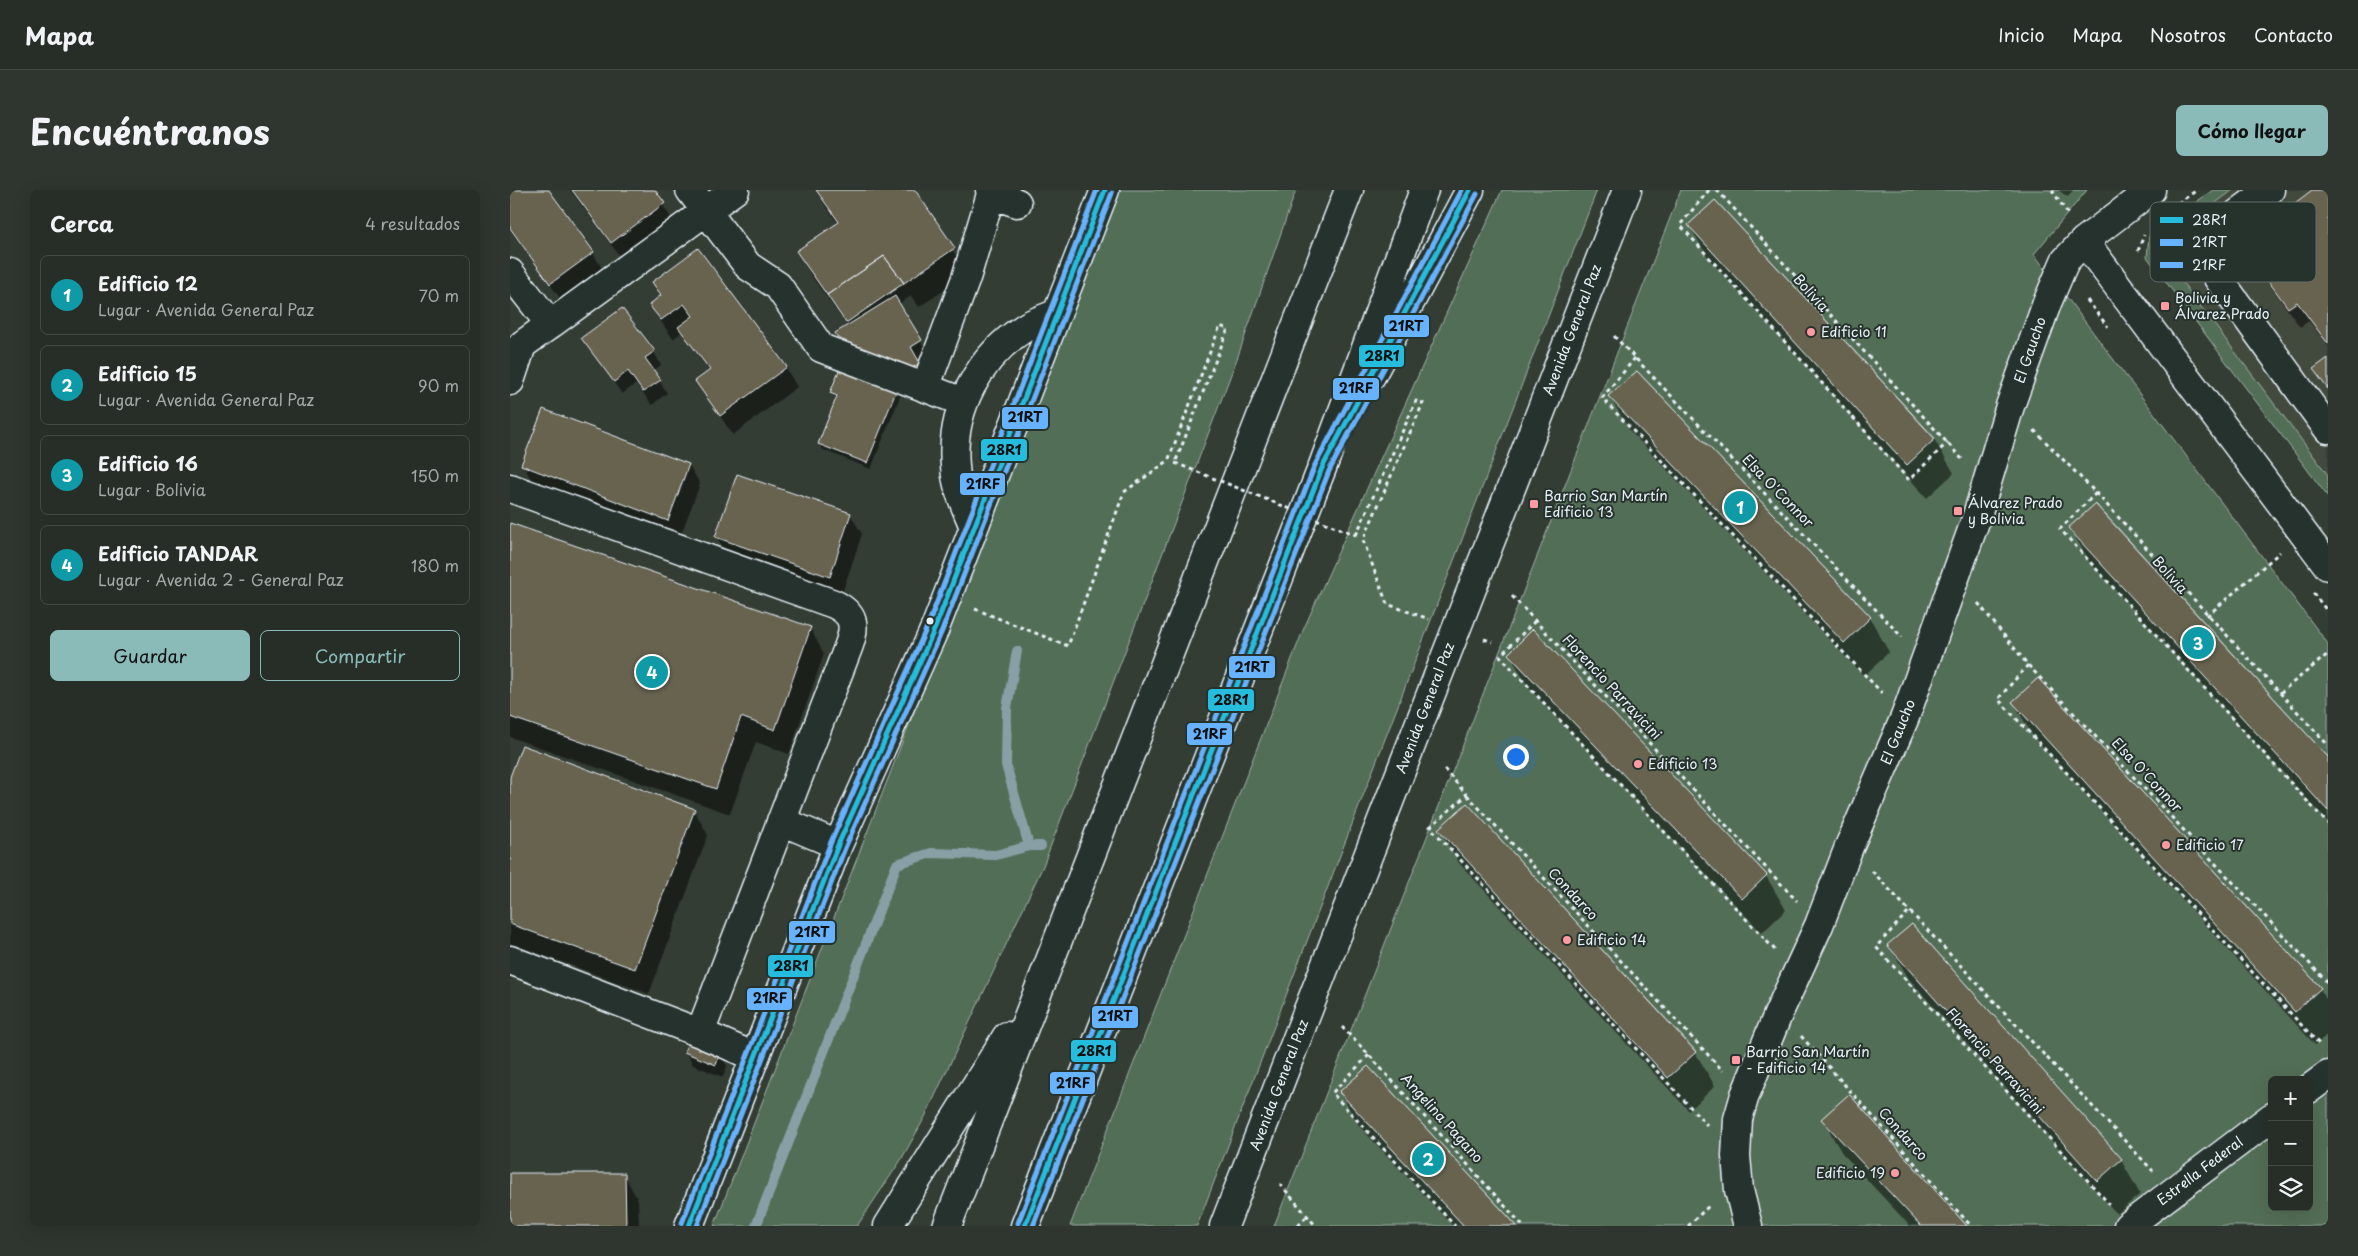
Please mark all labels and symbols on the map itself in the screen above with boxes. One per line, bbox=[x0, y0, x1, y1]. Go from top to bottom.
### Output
legend bbox=[2150, 202, 2316, 282]
text: 28R1 bbox=[2192, 209, 2227, 230]
text: 21RT bbox=[2192, 231, 2227, 252]
text: 21RF bbox=[2192, 254, 2226, 275]
street label: Avenida General Paz bbox=[1537, 261, 1606, 398]
street label: Bolivia bbox=[1789, 269, 1834, 316]
place label: Bolivia y Álvarez Prado bbox=[2175, 287, 2270, 324]
marker: Bolivia y Álvarez Prado bbox=[2159, 300, 2171, 312]
line badge: 21RT bbox=[1383, 314, 1430, 338]
street label: El Gaucho bbox=[2008, 314, 2051, 386]
text: 21RT bbox=[1389, 315, 1424, 336]
place label: Edificio 11 bbox=[1821, 321, 1887, 342]
marker: Edificio 11 bbox=[1805, 326, 1817, 338]
line badge: 28R1 bbox=[1358, 344, 1405, 368]
text: 28R1 bbox=[1364, 345, 1400, 366]
line badge: 21RF bbox=[1332, 377, 1380, 401]
text: 21RF bbox=[1339, 377, 1374, 398]
line badge: 21RT bbox=[1001, 406, 1049, 430]
text: 21RT bbox=[1008, 406, 1043, 427]
line badge: 28R1 bbox=[980, 438, 1028, 462]
text: 28R1 bbox=[986, 439, 1022, 460]
street label: Elsa O'Connor bbox=[1738, 449, 1819, 533]
line badge: 21RF bbox=[959, 472, 1006, 496]
text: 21RF bbox=[966, 473, 1001, 494]
place label: Barrio San Martín Edificio 13 bbox=[1544, 485, 1668, 522]
pin: 1 bbox=[1724, 488, 1756, 526]
place label: Álvarez Prado y Bolivia bbox=[1968, 492, 2063, 529]
marker: Barrio San Martín Edificio 13 bbox=[1528, 498, 1540, 510]
marker: Álvarez Prado y Bolivia bbox=[1952, 505, 1964, 517]
street label: Bolivia bbox=[2148, 551, 2193, 598]
unlabelled marker bbox=[925, 616, 935, 626]
pin: 3 bbox=[2182, 624, 2214, 662]
street label: Florencio Parravicini bbox=[1558, 629, 1667, 744]
street label: Avenida General Paz bbox=[1390, 639, 1459, 776]
pin: 4 bbox=[636, 653, 668, 691]
line badge: 21RT bbox=[1228, 655, 1276, 679]
text: 21RT bbox=[1235, 656, 1270, 677]
line badge: 28R1 bbox=[1207, 688, 1255, 712]
text: 28R1 bbox=[1213, 689, 1249, 710]
street label: El Gaucho bbox=[1875, 696, 1920, 768]
line badge: 21RF bbox=[1186, 722, 1233, 746]
text: 21RF bbox=[1193, 723, 1228, 744]
street label: Elsa O'Connor bbox=[2107, 733, 2188, 817]
your location bbox=[1503, 744, 1529, 770]
place label: Edificio 13 bbox=[1648, 753, 1718, 774]
marker: Edificio 13 bbox=[1632, 758, 1644, 770]
place label: Edificio 17 bbox=[2176, 834, 2244, 855]
marker: Edificio 17 bbox=[2160, 839, 2172, 851]
street label: Condarco bbox=[1543, 863, 1603, 925]
line badge: 21RT bbox=[788, 920, 836, 944]
text: 21RT bbox=[795, 921, 830, 942]
place label: Edificio 14 bbox=[1577, 929, 1647, 950]
marker: Edificio 14 bbox=[1561, 934, 1573, 946]
line badge: 28R1 bbox=[767, 954, 814, 978]
text: 28R1 bbox=[773, 955, 809, 976]
line badge: 21RF bbox=[746, 987, 793, 1011]
text: 21RF bbox=[753, 987, 788, 1008]
street label: Florencio Parravicini bbox=[1942, 1003, 2049, 1119]
line badge: 21RT bbox=[1091, 1005, 1139, 1029]
text: 21RT bbox=[1098, 1005, 1133, 1026]
street label: Avenida General Paz bbox=[1244, 1016, 1313, 1153]
line badge: 28R1 bbox=[1070, 1039, 1117, 1063]
text: 28R1 bbox=[1076, 1040, 1112, 1061]
place label: Barrio San Martín - Edificio 14 bbox=[1746, 1041, 1870, 1078]
marker: Barrio San Martín - Edificio 14 bbox=[1730, 1054, 1742, 1066]
street label: Angelina Pagano bbox=[1396, 1068, 1489, 1167]
line badge: 21RF bbox=[1049, 1071, 1096, 1095]
text: 21RF bbox=[1056, 1072, 1091, 1093]
street label: Condarco bbox=[1874, 1102, 1933, 1165]
street label: Estrella Federal bbox=[2152, 1131, 2247, 1210]
pin: 2 bbox=[1412, 1140, 1444, 1178]
place label: Edificio 19 bbox=[1816, 1162, 1885, 1183]
marker: Edificio 19 bbox=[1889, 1167, 1901, 1179]

